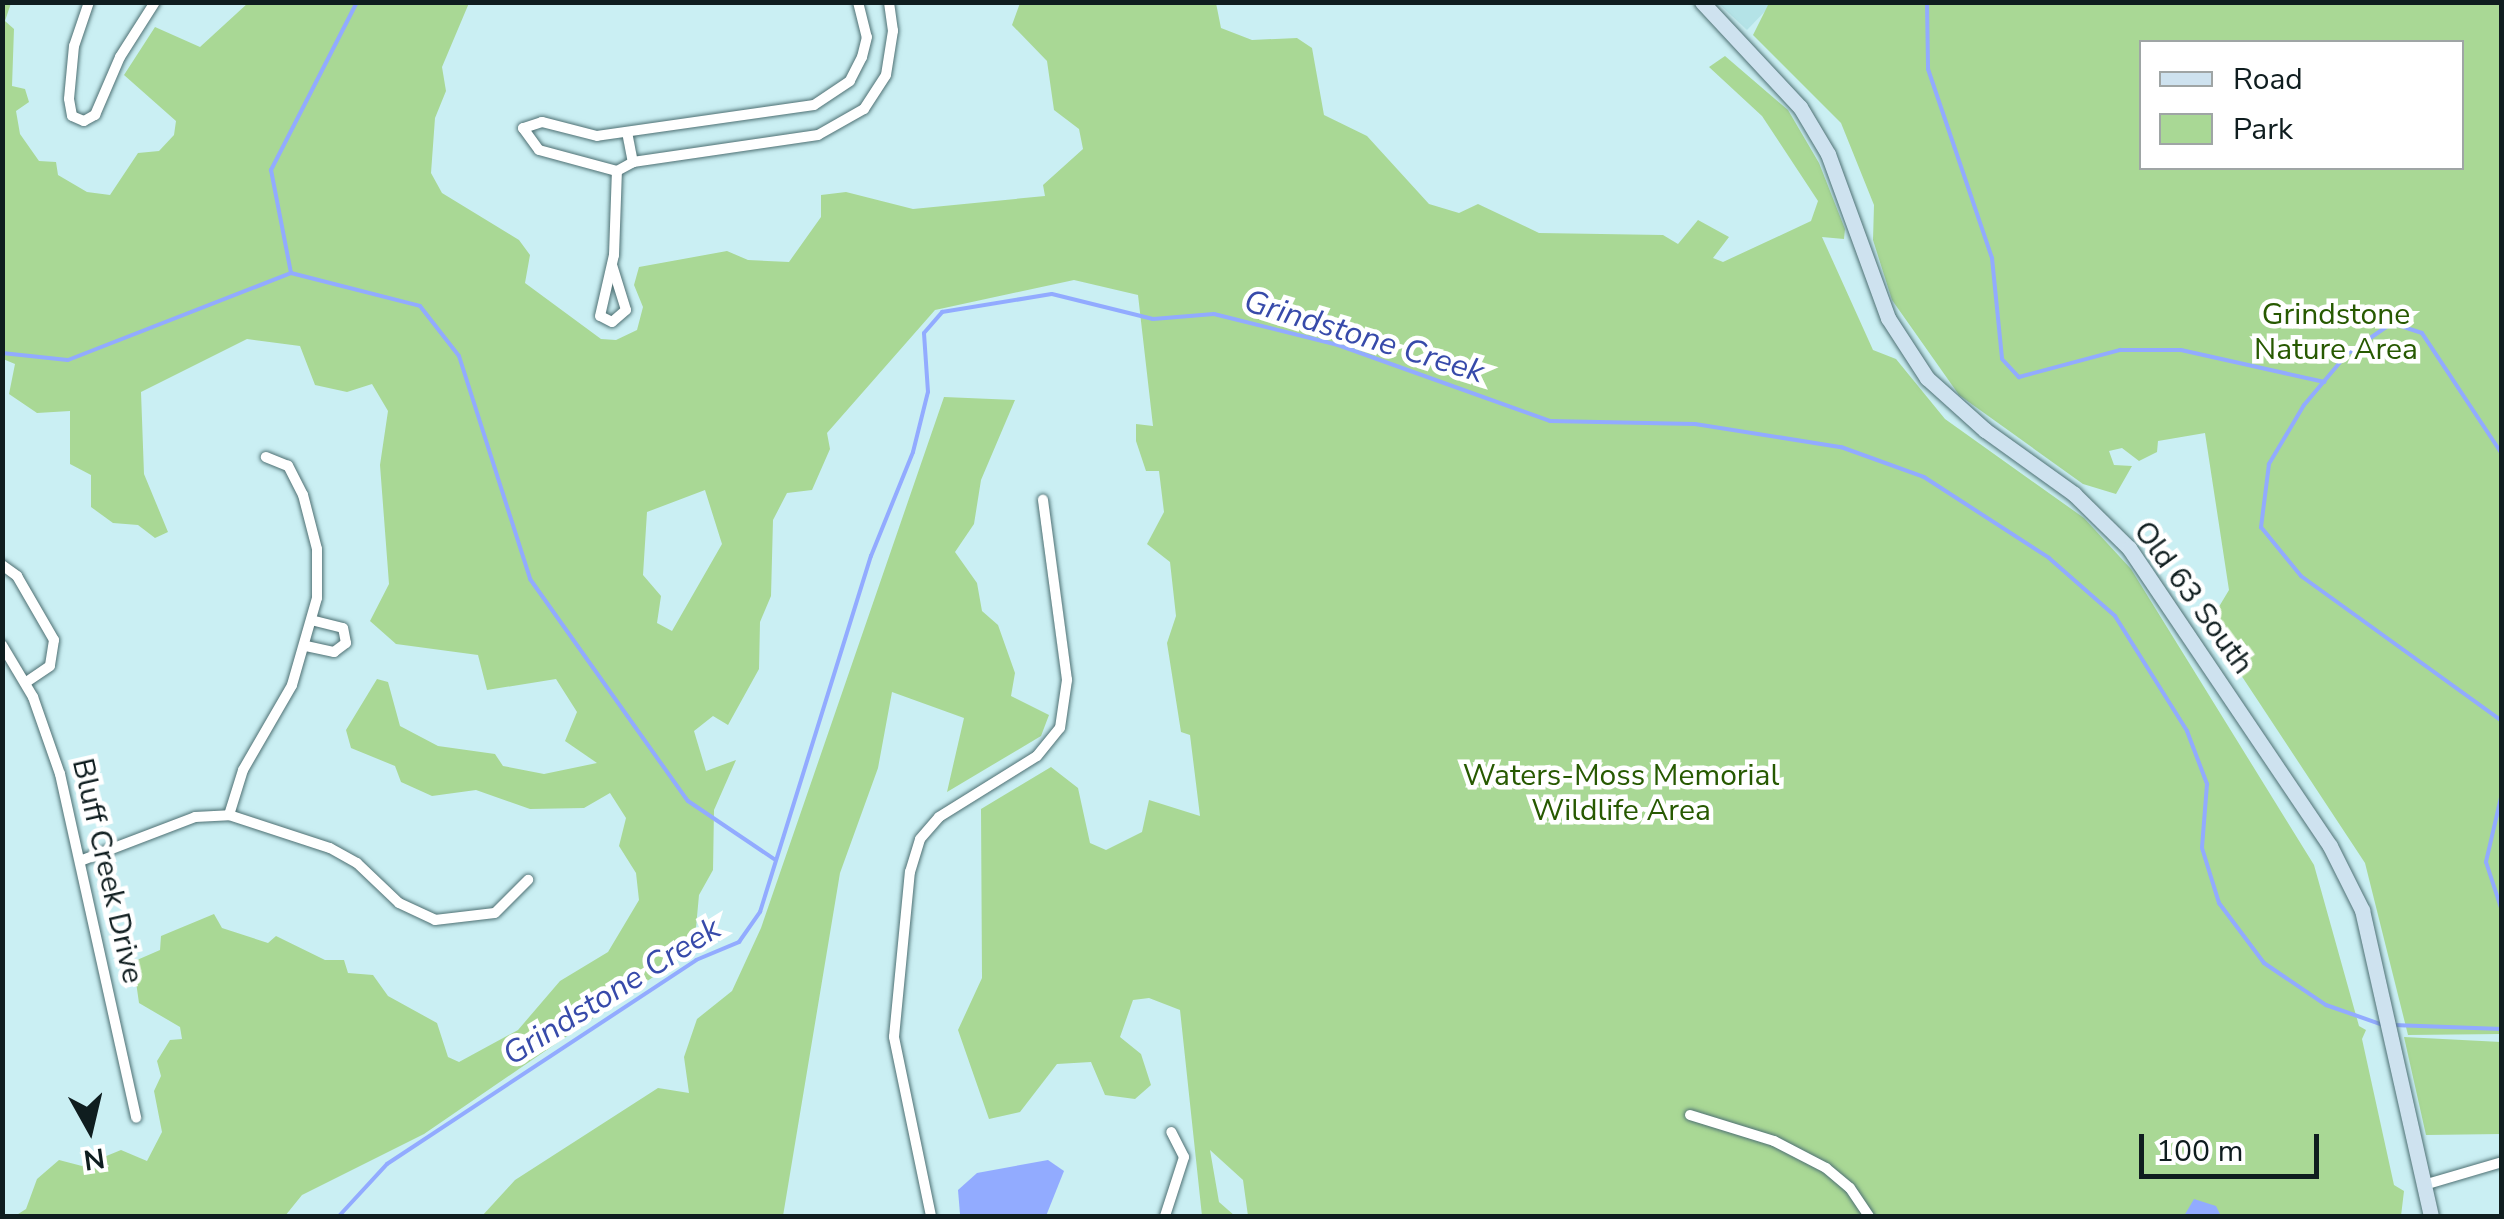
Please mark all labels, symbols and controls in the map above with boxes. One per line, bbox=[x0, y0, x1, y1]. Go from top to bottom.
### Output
legend bbox=[2139, 40, 2464, 170]
text: Road bbox=[2233, 59, 2303, 100]
text: Park bbox=[2233, 109, 2293, 150]
water label: Grindstone Creek bbox=[1239, 282, 1489, 392]
park label: Grindstone Nature Area bbox=[2254, 297, 2418, 368]
street label: Old 63 South bbox=[2125, 515, 2261, 681]
street label: Bluff Creek Drive bbox=[64, 755, 150, 987]
park label: Waters-Moss Memorial Wildlife Area bbox=[1463, 758, 1779, 828]
water label: Grindstone Creek bbox=[496, 910, 728, 1074]
north arrow bbox=[40, 1079, 140, 1179]
scale bar bbox=[2144, 1114, 2324, 1176]
text: 100 m bbox=[2156, 1131, 2243, 1172]
text: N bbox=[81, 1138, 107, 1179]

